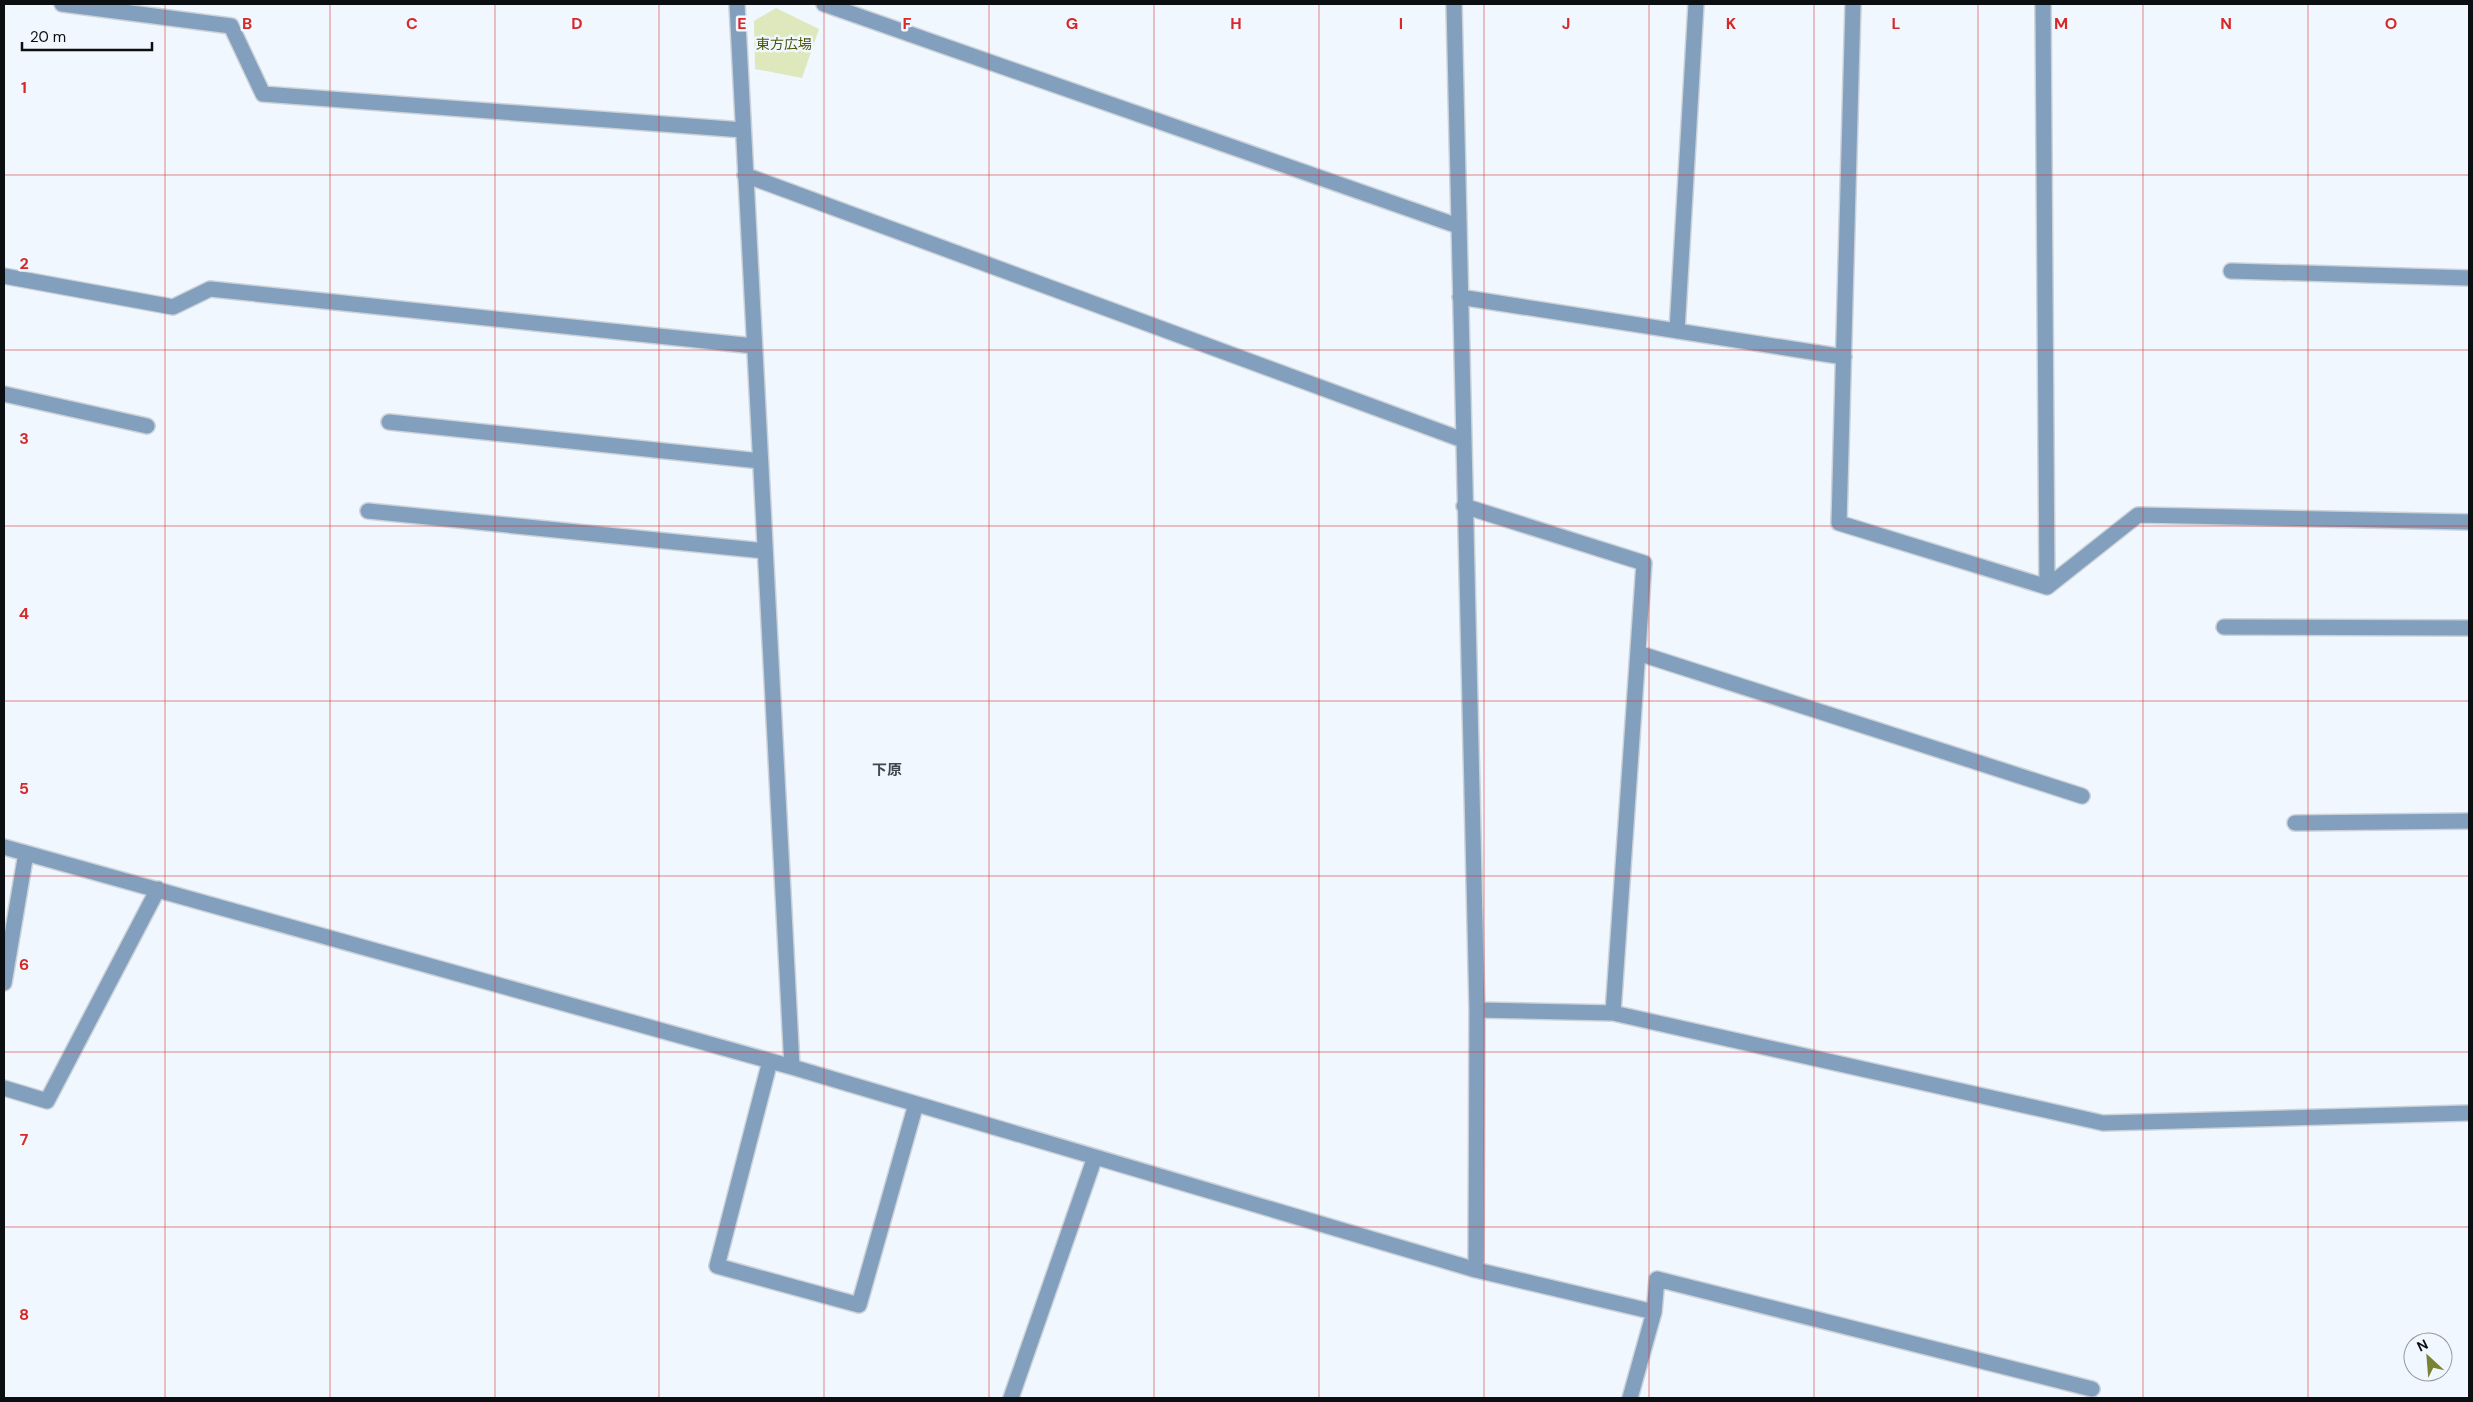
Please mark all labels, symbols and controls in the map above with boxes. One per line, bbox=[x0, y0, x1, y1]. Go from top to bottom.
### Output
text: B bbox=[242, 13, 252, 34]
text: C bbox=[406, 13, 418, 34]
text: D bbox=[571, 13, 583, 34]
text: E bbox=[737, 13, 747, 34]
text: F bbox=[903, 13, 912, 34]
text: G bbox=[1066, 13, 1078, 34]
text: H bbox=[1230, 13, 1242, 34]
text: I bbox=[1399, 13, 1403, 34]
text: J bbox=[1562, 13, 1570, 34]
text: K bbox=[1726, 13, 1737, 34]
text: L bbox=[1892, 13, 1901, 34]
text: M bbox=[2054, 13, 2068, 34]
text: N bbox=[2220, 13, 2232, 34]
text: O bbox=[2385, 13, 2397, 34]
scale bar bbox=[22, 20, 152, 52]
text: 20 m bbox=[30, 27, 66, 47]
park label: 東方広場 bbox=[756, 35, 812, 53]
text: 1 bbox=[21, 77, 27, 98]
text: 2 bbox=[19, 253, 29, 274]
text: 3 bbox=[19, 428, 29, 449]
text: 4 bbox=[19, 603, 29, 624]
district label: 下原 bbox=[872, 760, 902, 780]
text: 5 bbox=[19, 778, 29, 799]
text: 6 bbox=[19, 954, 29, 975]
text: 7 bbox=[20, 1129, 29, 1150]
text: 8 bbox=[19, 1304, 29, 1325]
north arrow bbox=[2403, 1332, 2453, 1382]
text: N bbox=[2414, 1335, 2431, 1356]

